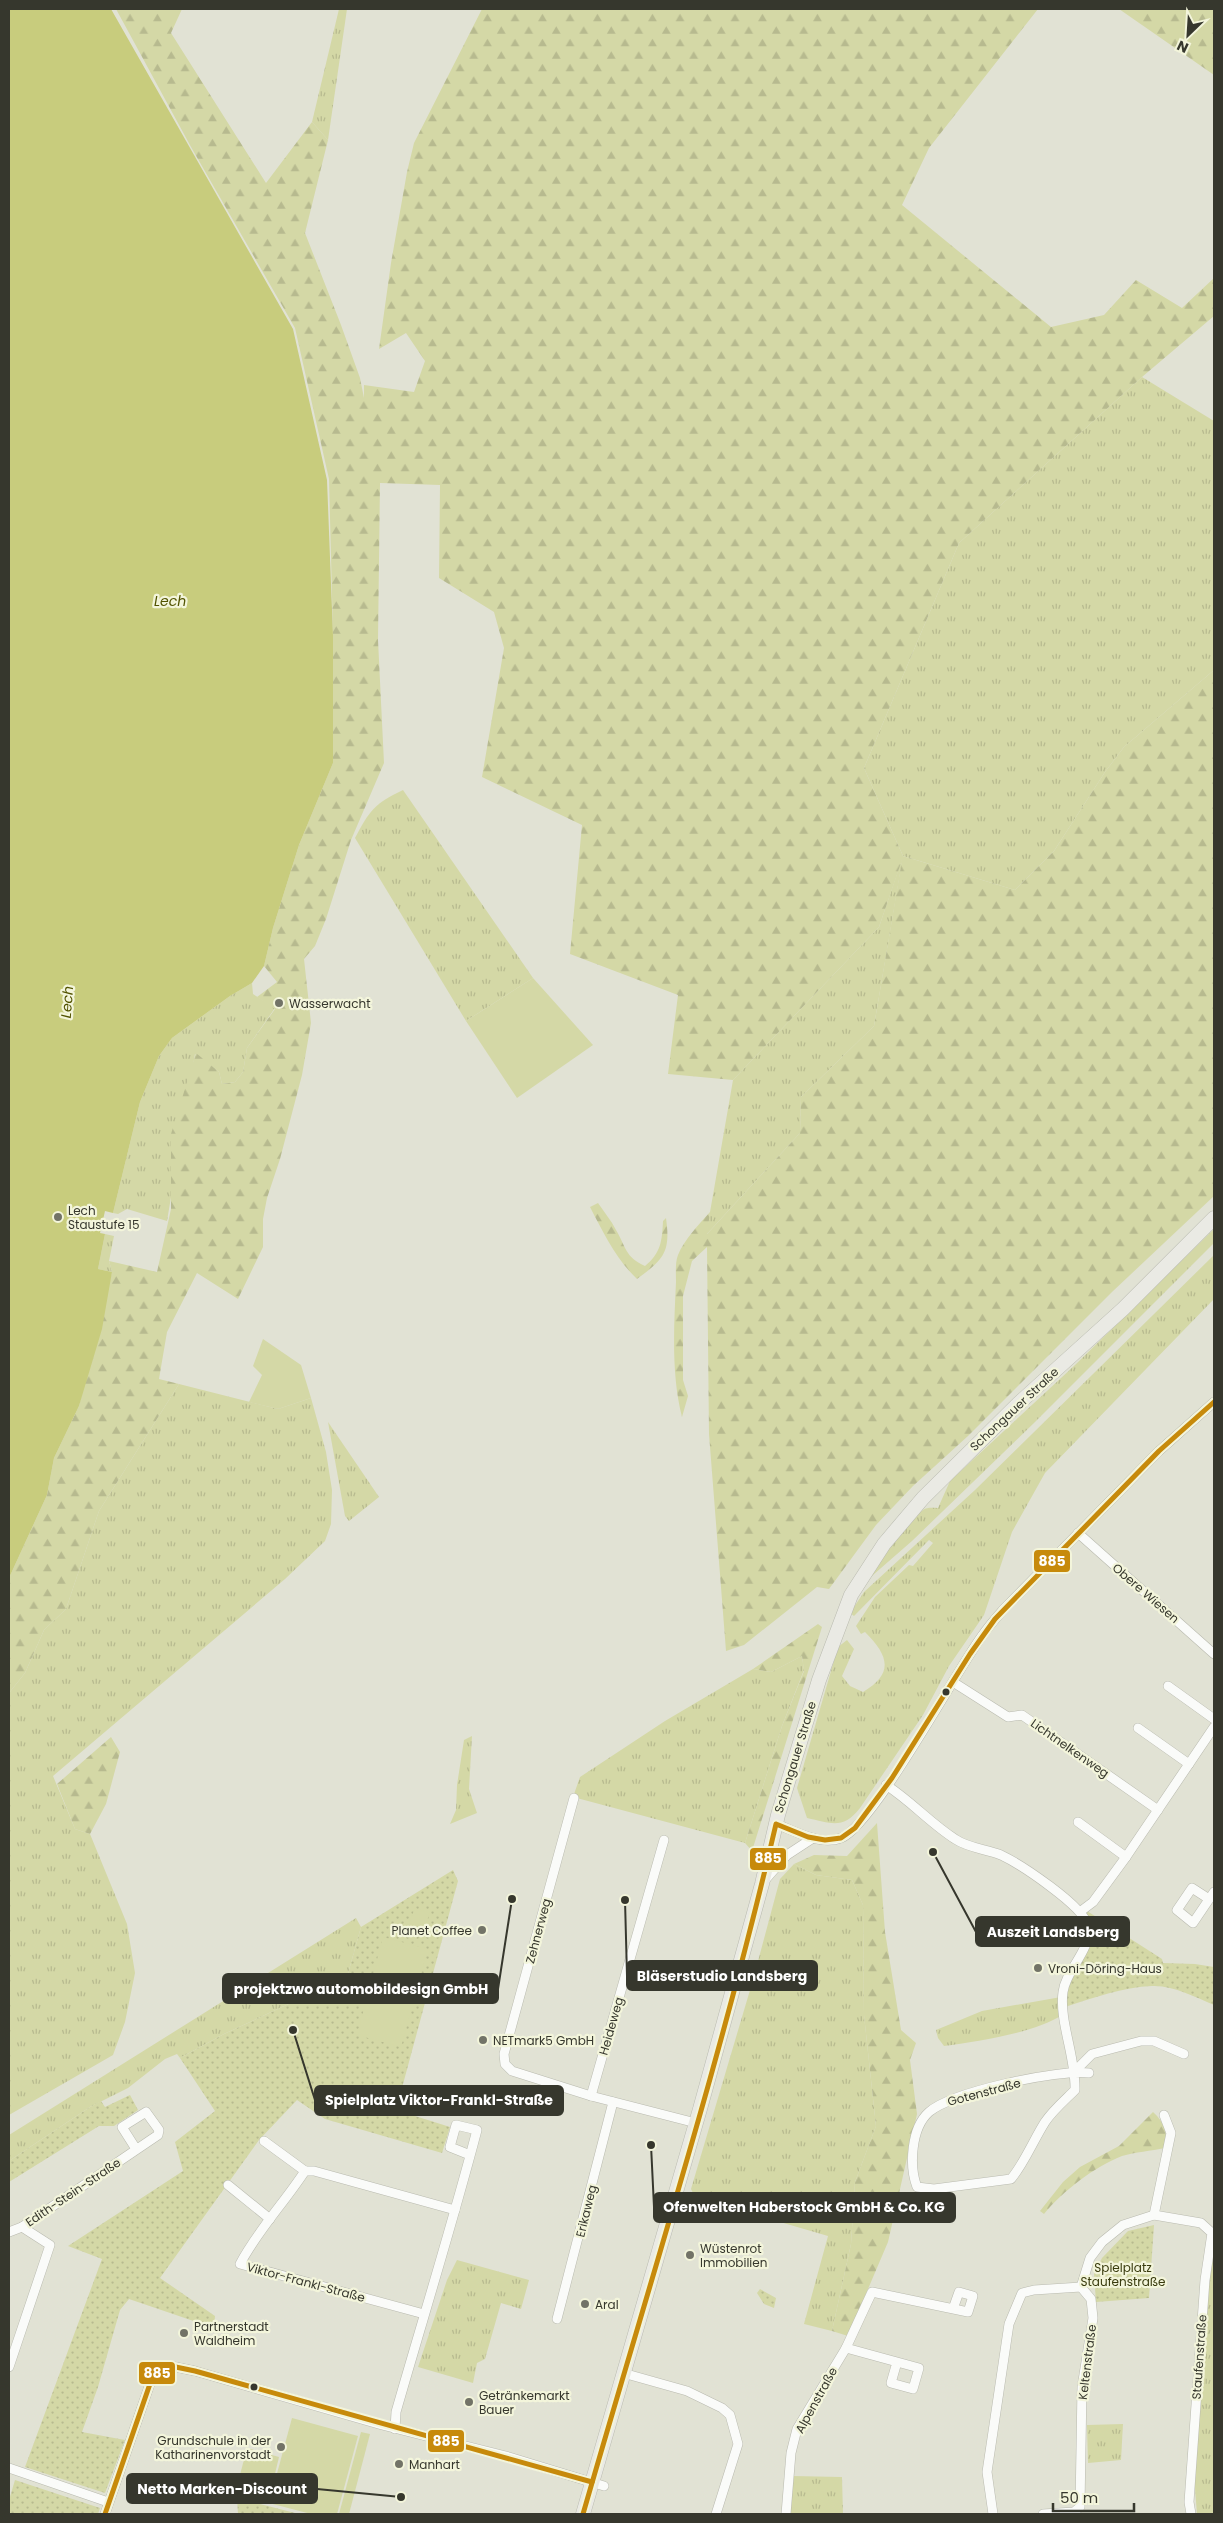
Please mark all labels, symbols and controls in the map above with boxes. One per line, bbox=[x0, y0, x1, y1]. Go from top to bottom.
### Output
north arrow bbox=[1163, 10, 1213, 60]
text: N bbox=[1174, 35, 1192, 58]
water label: Lech bbox=[154, 591, 186, 611]
water label: Lech bbox=[56, 985, 78, 1019]
place label: Wasserwacht bbox=[289, 995, 371, 1012]
marker: Wasserwacht bbox=[273, 997, 285, 1009]
place label: Lech Staustufe 15 bbox=[68, 1202, 140, 1233]
marker: Lech Staustufe 15 bbox=[52, 1211, 64, 1223]
street label: Schongauer Straße bbox=[966, 1363, 1062, 1455]
line badge: 885 bbox=[1033, 1549, 1071, 1573]
text: 885 bbox=[1038, 1551, 1066, 1571]
street label: Obere Wiesen bbox=[1109, 1559, 1183, 1627]
unlabelled marker bbox=[941, 1687, 951, 1697]
street label: Schongauer Straße bbox=[770, 1699, 820, 1815]
street label: Lichtnelkenweg bbox=[1027, 1715, 1113, 1781]
line badge: 885 bbox=[749, 1847, 787, 1871]
text: 885 bbox=[754, 1848, 782, 1868]
street label: Zehnerweg bbox=[521, 1897, 555, 1965]
callout: Auszeit Landsberg bbox=[976, 1917, 1129, 1946]
place label: Planet Coffee bbox=[392, 1922, 472, 1939]
text: Auszeit Landsberg bbox=[987, 1922, 1119, 1942]
marker: Planet Coffee bbox=[476, 1924, 488, 1936]
place label: Vroni-Döring-Haus bbox=[1048, 1960, 1162, 1977]
callout: Bläserstudio Landsberg bbox=[627, 1961, 817, 1990]
marker: Vroni-Döring-Haus bbox=[1032, 1962, 1044, 1974]
text: Bläserstudio Landsberg bbox=[637, 1966, 807, 1986]
callout: projektzwo automobildesign GmbH bbox=[223, 1974, 498, 2003]
text: projektzwo automobildesign GmbH bbox=[234, 1979, 488, 1999]
street label: Heideweg bbox=[595, 1995, 627, 2057]
place label: NETmark5 GmbH bbox=[493, 2032, 594, 2049]
marker: NETmark5 GmbH bbox=[477, 2034, 489, 2046]
street label: Gotenstraße bbox=[945, 2074, 1023, 2110]
callout: Spielplatz Viktor-Frankl-Straße bbox=[315, 2086, 563, 2115]
text: Spielplatz Viktor-Frankl-Straße bbox=[325, 2090, 553, 2110]
street label: Edith-Stein-Straße bbox=[22, 2154, 124, 2230]
street label: Erikaweg bbox=[571, 2183, 601, 2239]
callout: Ofenwelten Haberstock GmbH & Co. KG bbox=[654, 2193, 955, 2222]
text: Ofenwelten Haberstock GmbH & Co. KG bbox=[663, 2197, 945, 2217]
place label: Wüstenrot Immobilien bbox=[700, 2240, 767, 2271]
marker: Wüstenrot Immobilien bbox=[684, 2249, 696, 2261]
street label: Viktor-Frankl-Straße bbox=[245, 2258, 367, 2306]
park label: Spielplatz Staufenstraße bbox=[1080, 2259, 1166, 2290]
place label: Aral bbox=[595, 2296, 619, 2313]
marker: Aral bbox=[579, 2298, 591, 2310]
street label: Staufenstraße bbox=[1188, 2314, 1210, 2400]
place label: Partnerstadt Waldheim bbox=[194, 2318, 269, 2349]
street label: Keltenstraße bbox=[1074, 2323, 1100, 2401]
marker: Partnerstadt Waldheim bbox=[178, 2327, 190, 2339]
line badge: 885 bbox=[138, 2361, 176, 2385]
text: 885 bbox=[143, 2363, 171, 2383]
street label: Alpenstraße bbox=[791, 2364, 841, 2436]
unlabelled marker bbox=[249, 2382, 259, 2392]
place label: Getränkemarkt Bauer bbox=[479, 2387, 570, 2418]
marker: Getränkemarkt Bauer bbox=[463, 2396, 475, 2408]
line badge: 885 bbox=[427, 2429, 465, 2453]
text: 885 bbox=[432, 2431, 460, 2451]
place label: Grundschule in der Katharinenvorstadt bbox=[155, 2432, 272, 2463]
marker: Grundschule in der Katharinenvorstadt bbox=[275, 2441, 287, 2453]
place label: Manhart bbox=[409, 2456, 460, 2473]
marker: Manhart bbox=[393, 2458, 405, 2470]
callout: Netto Marken-Discount bbox=[127, 2474, 317, 2503]
text: Netto Marken-Discount bbox=[137, 2479, 307, 2499]
scale bar bbox=[1053, 2480, 1134, 2512]
text: 50 m bbox=[1060, 2487, 1098, 2508]

